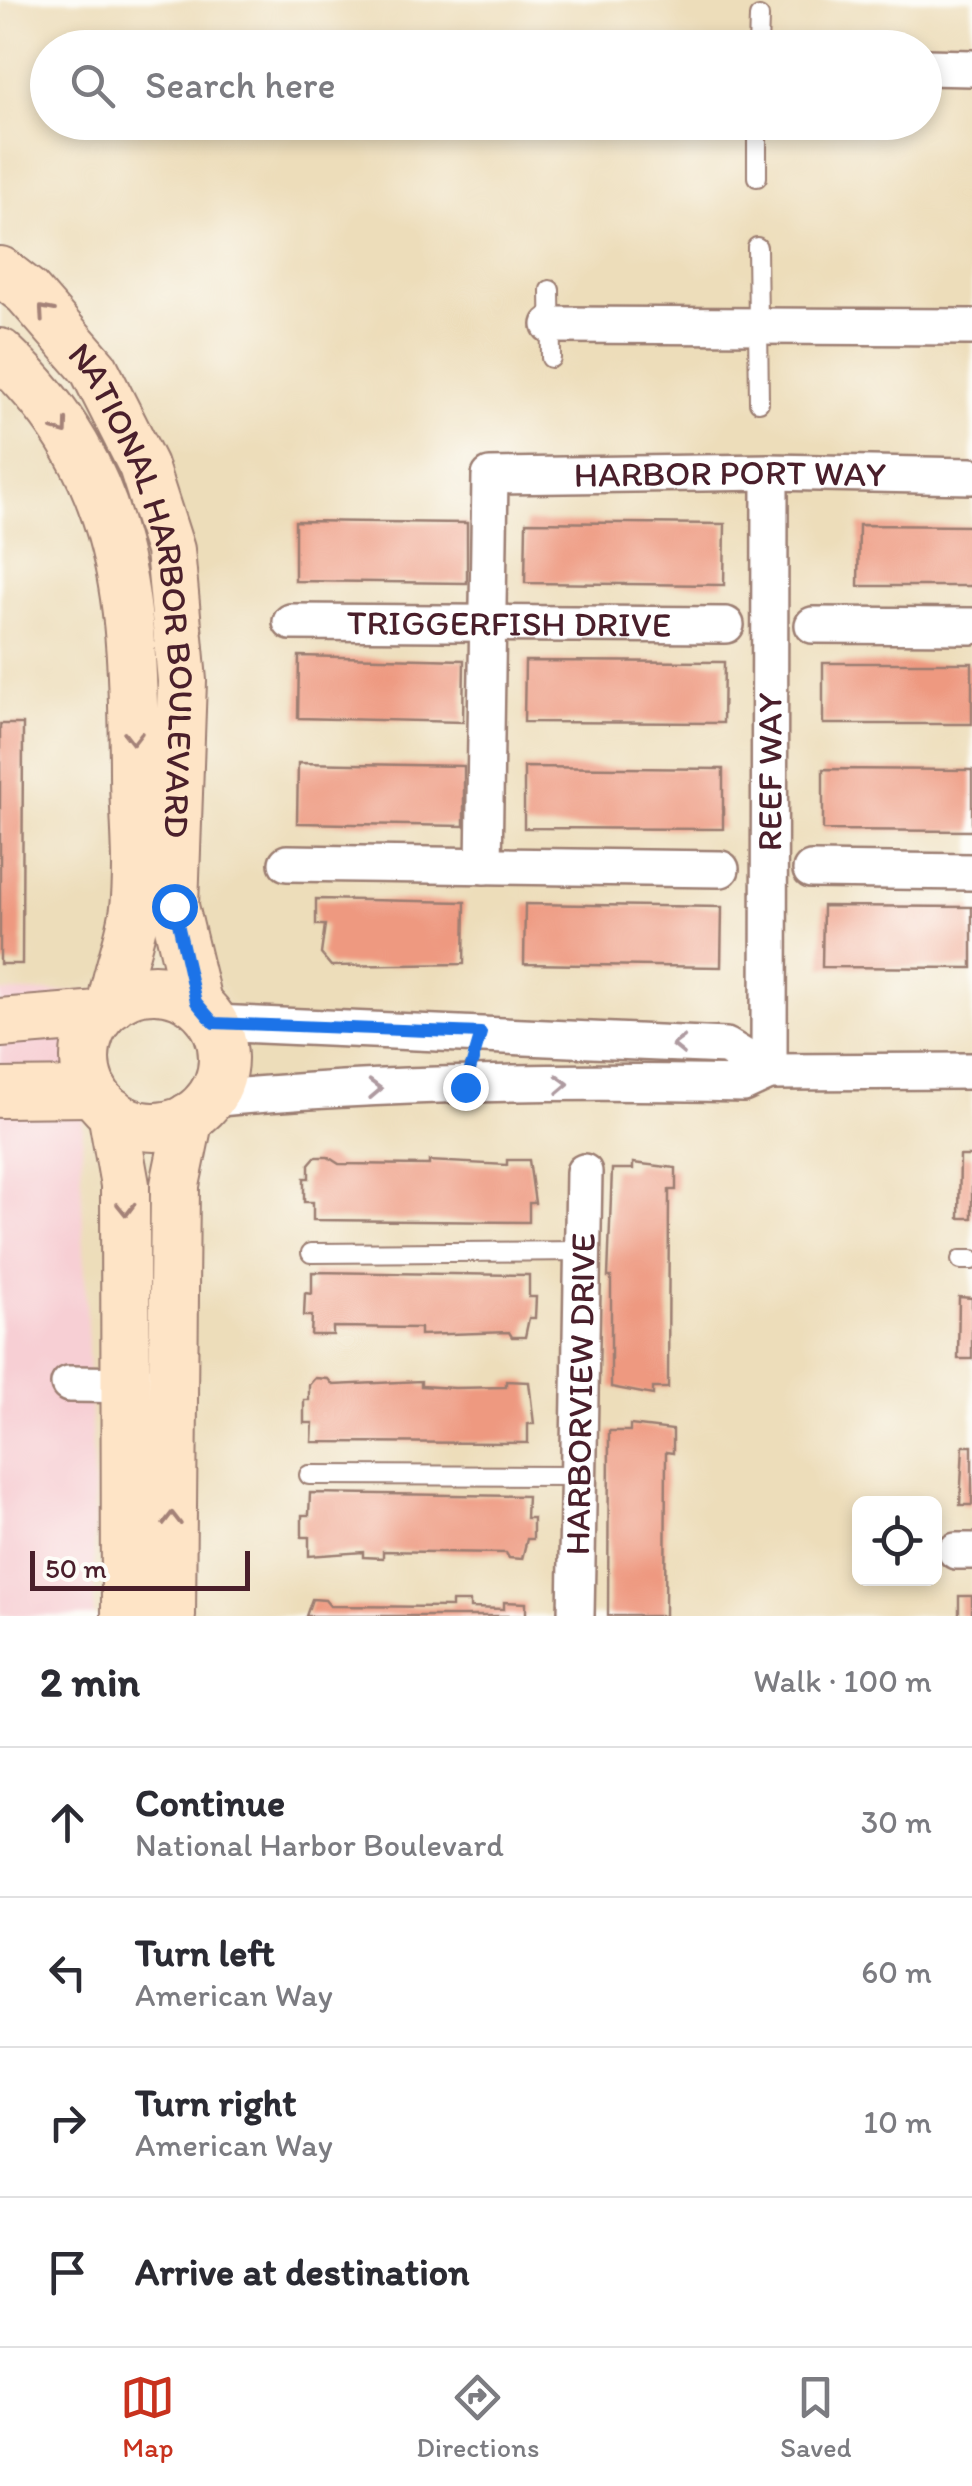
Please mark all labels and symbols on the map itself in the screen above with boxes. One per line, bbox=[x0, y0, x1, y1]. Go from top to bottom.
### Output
one-way arrow bbox=[38, 306, 56, 324]
street label: NATIONAL HARBOR BOULEVARD bbox=[60, 334, 204, 839]
one-way arrow bbox=[50, 416, 68, 435]
street label: HARBOR PORT WAY bbox=[574, 451, 887, 496]
street label: TRIGGERFISH DRIVE bbox=[347, 601, 671, 646]
street label: REEF WAY bbox=[748, 693, 791, 851]
one-way arrow bbox=[123, 731, 144, 747]
route start bbox=[152, 884, 198, 930]
one-way arrow bbox=[670, 1034, 686, 1055]
route end bbox=[443, 1065, 489, 1111]
one-way arrow bbox=[555, 1074, 571, 1095]
one-way arrow bbox=[368, 1079, 384, 1100]
one-way arrow bbox=[115, 1201, 136, 1217]
street label: HARBORVIEW DRIVE bbox=[556, 1232, 604, 1556]
one-way arrow bbox=[161, 1510, 183, 1526]
scale bar bbox=[30, 1546, 250, 1590]

